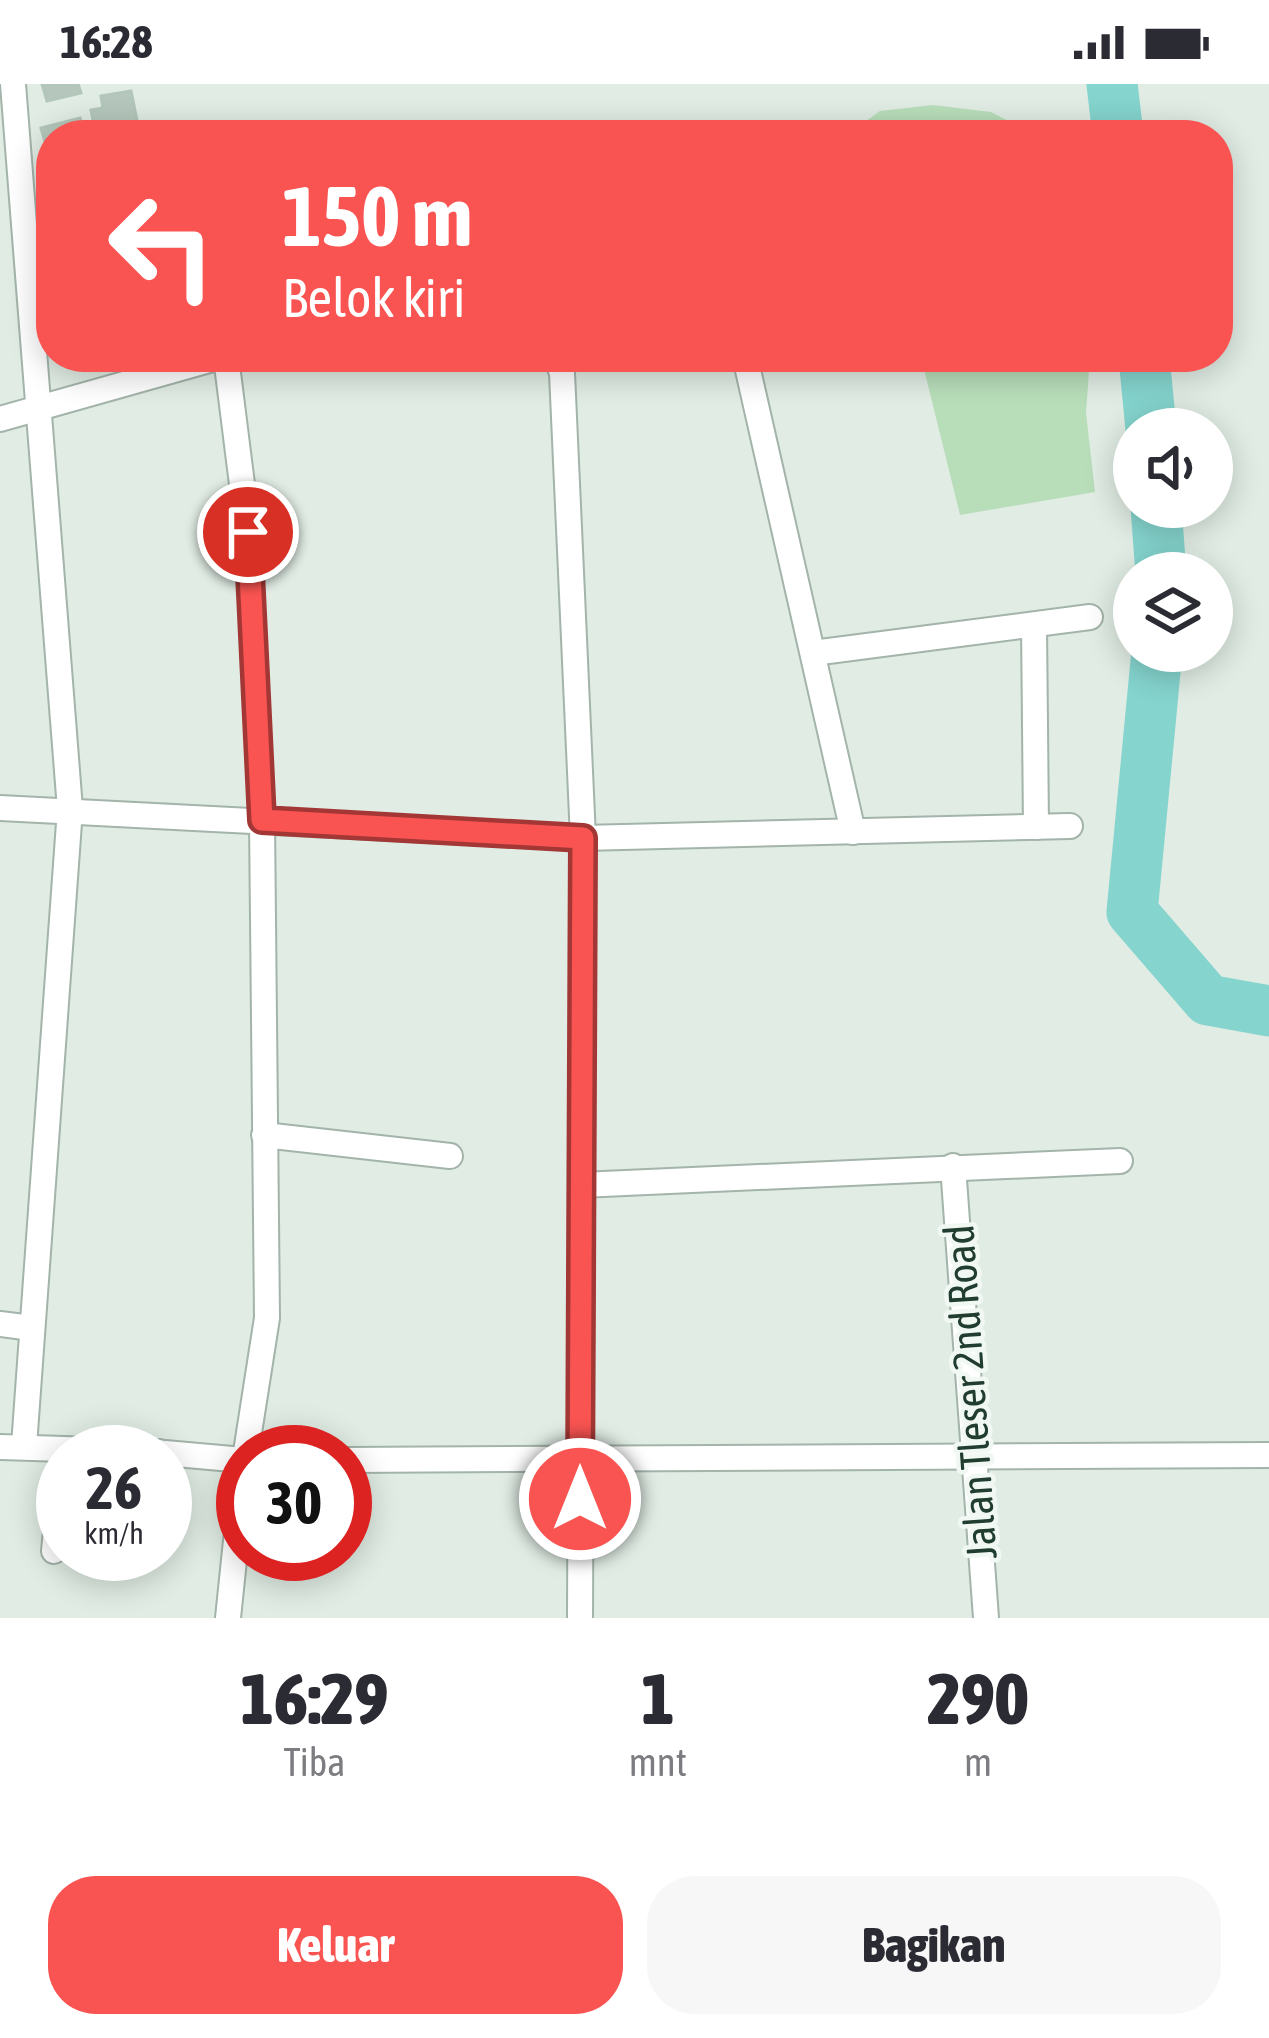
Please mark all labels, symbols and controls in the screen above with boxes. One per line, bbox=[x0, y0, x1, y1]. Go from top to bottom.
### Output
text: 16:28 bbox=[60, 16, 153, 68]
icon: left bbox=[84, 168, 240, 324]
text: 150 m bbox=[282, 168, 472, 264]
text: Belok kiri bbox=[282, 267, 465, 328]
map controls bbox=[1113, 408, 1233, 672]
button: sound bbox=[1113, 408, 1233, 528]
pin bbox=[197, 481, 299, 583]
icon: arrive bbox=[215, 499, 281, 565]
button: layers bbox=[1113, 552, 1233, 672]
street label: Jalan Tleser 2nd Road bbox=[934, 1223, 1006, 1561]
speed limit sign: 30 bbox=[216, 1425, 372, 1581]
position arrow bbox=[517, 1436, 643, 1562]
text: 26 bbox=[86, 1453, 142, 1522]
text: km/h bbox=[84, 1516, 144, 1550]
text: 16:29 bbox=[240, 1657, 388, 1739]
text: 1 bbox=[641, 1657, 675, 1739]
text: 290 bbox=[927, 1657, 1029, 1739]
text: Tiba bbox=[283, 1740, 345, 1784]
text: mnt bbox=[629, 1740, 687, 1784]
text: m bbox=[964, 1740, 992, 1784]
button: Keluar bbox=[48, 1876, 623, 2014]
button: Bagikan bbox=[647, 1876, 1221, 2014]

